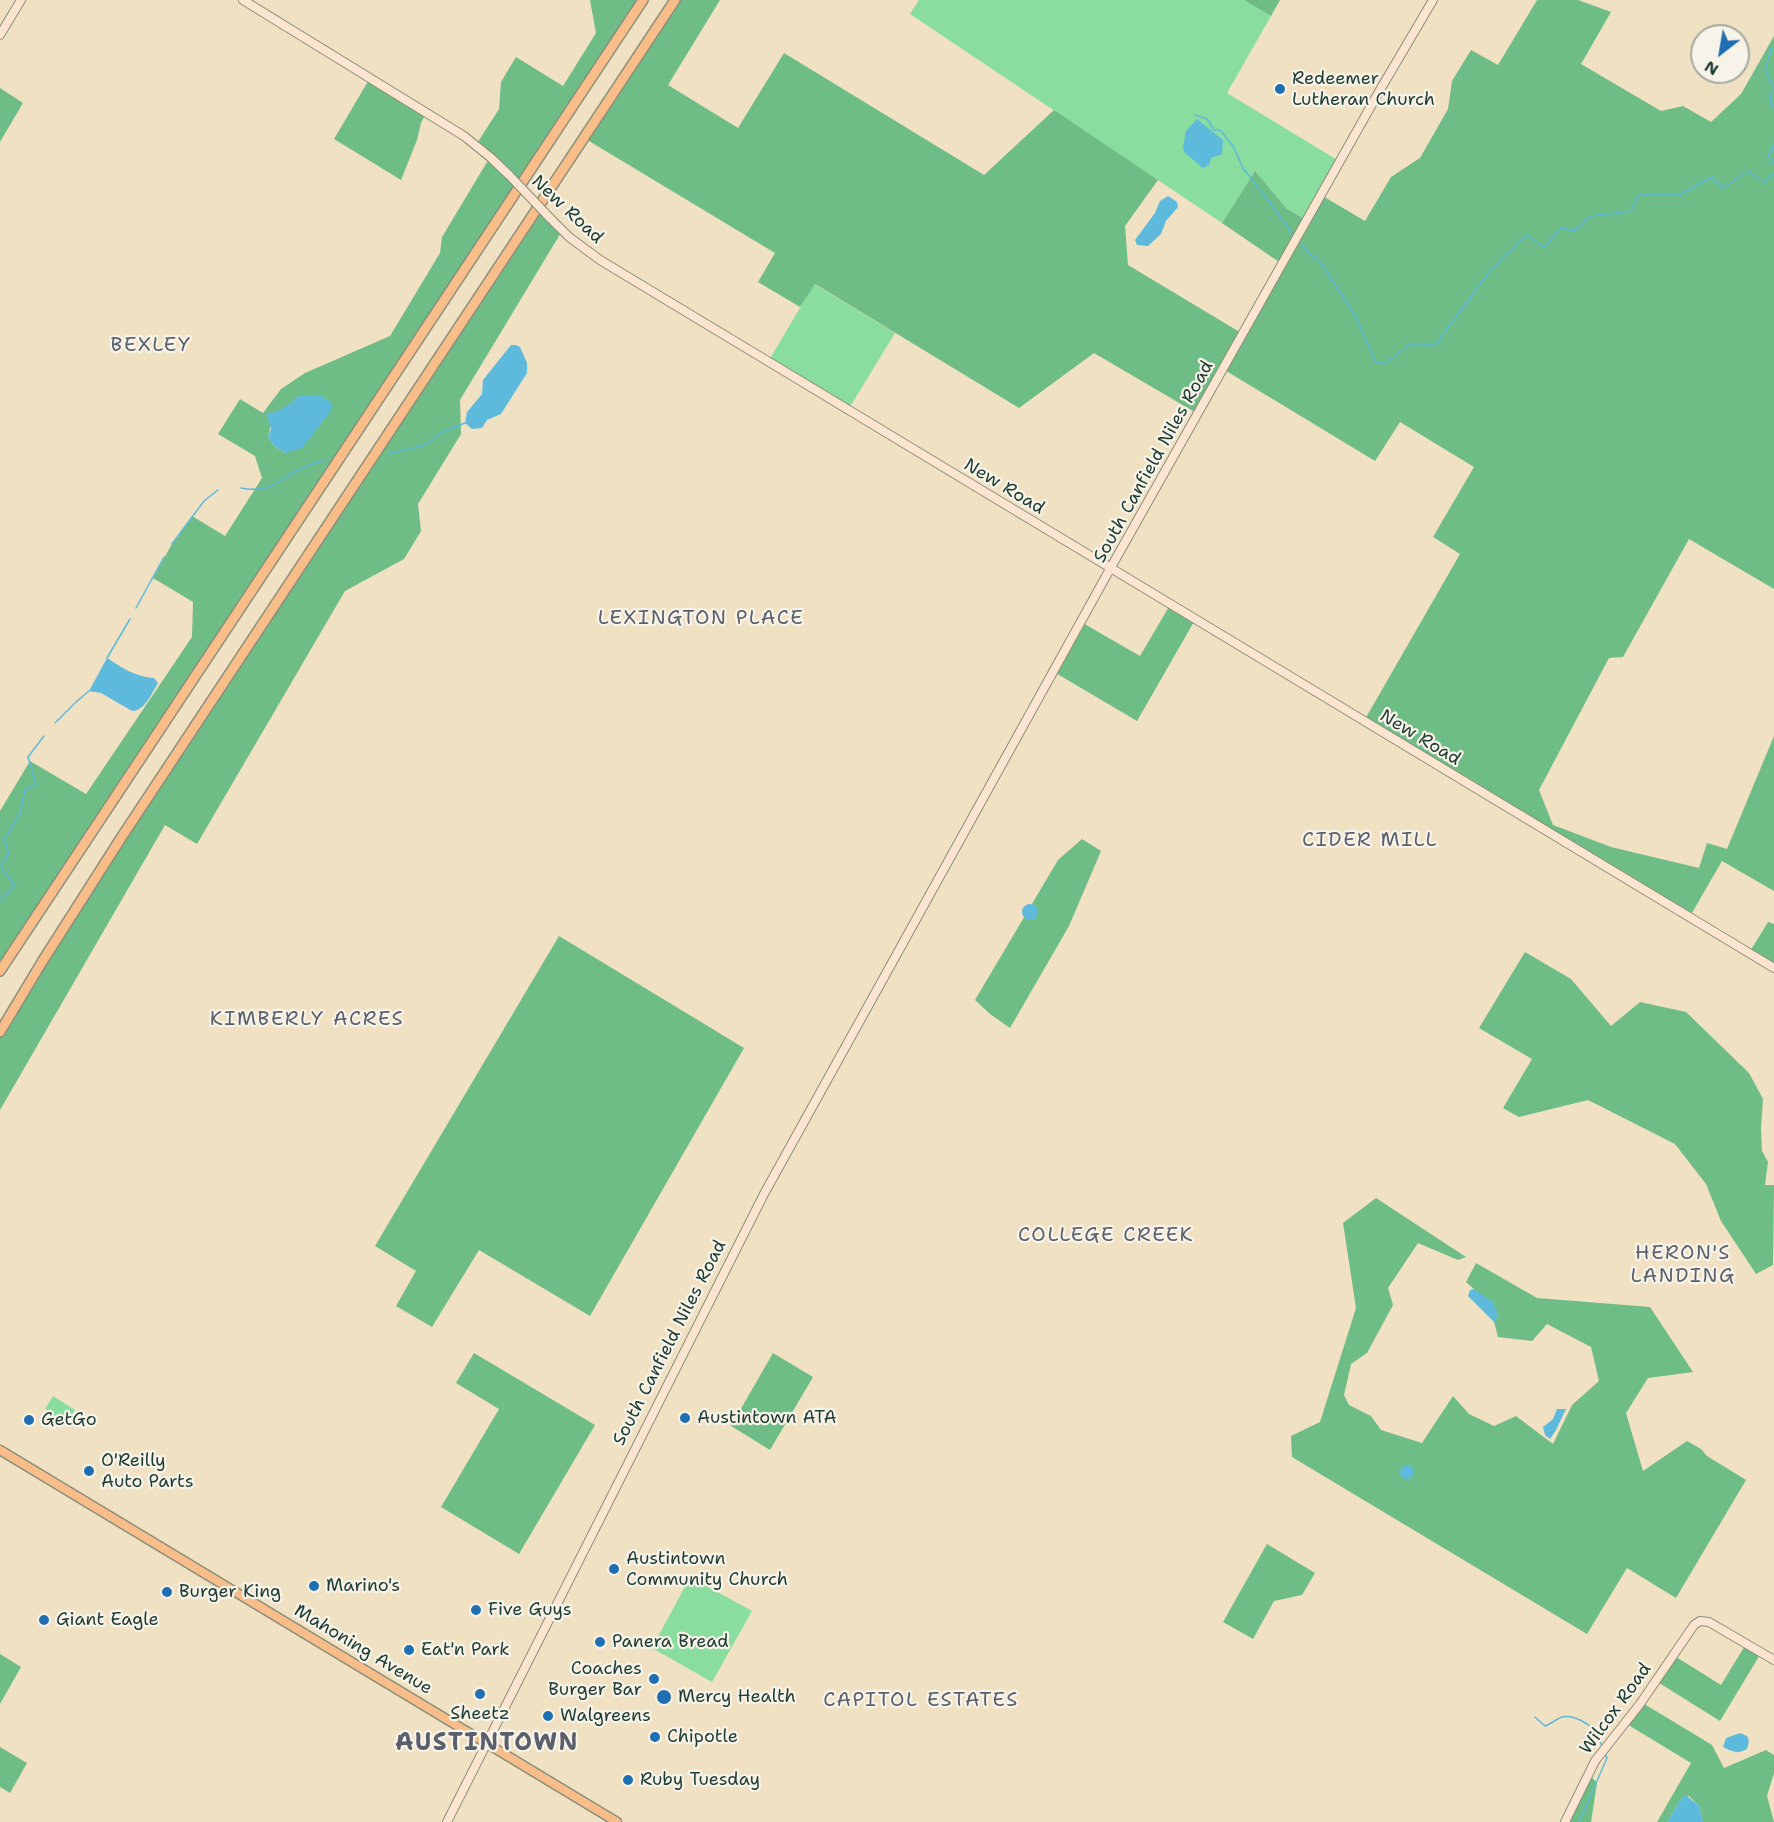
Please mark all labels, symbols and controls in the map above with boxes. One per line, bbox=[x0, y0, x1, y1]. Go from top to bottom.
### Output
north arrow bbox=[1690, 24, 1750, 84]
text: N bbox=[1701, 56, 1722, 80]
place label: Redeemer Lutheran Church bbox=[1292, 68, 1435, 110]
marker: Redeemer Lutheran Church bbox=[1273, 82, 1287, 96]
street label: New Road bbox=[527, 171, 607, 249]
district label: BEXLEY bbox=[111, 334, 191, 358]
street label: South Canfield Niles Road bbox=[1089, 357, 1219, 567]
street label: New Road bbox=[960, 454, 1048, 520]
district label: LEXINGTON PLACE bbox=[598, 607, 804, 631]
street label: New Road bbox=[1376, 705, 1464, 771]
district label: CIDER MILL bbox=[1302, 829, 1438, 853]
district label: KIMBERLY ACRES bbox=[210, 1008, 404, 1032]
district label: COLLEGE CREEK bbox=[1018, 1224, 1194, 1248]
street label: South Canfield Niles Road bbox=[609, 1237, 731, 1449]
district label: HERON'S LANDING bbox=[1630, 1242, 1736, 1289]
place label: Austintown ATA bbox=[697, 1407, 837, 1429]
place label: GetGo bbox=[41, 1409, 97, 1431]
marker: Austintown ATA bbox=[678, 1411, 692, 1425]
marker: GetGo bbox=[22, 1413, 36, 1427]
place label: O'Reilly Auto Parts bbox=[101, 1450, 194, 1492]
marker: O'Reilly Auto Parts bbox=[82, 1464, 96, 1478]
place label: Austintown Community Church bbox=[626, 1548, 788, 1590]
marker: Austintown Community Church bbox=[607, 1562, 621, 1576]
place label: Marino's bbox=[326, 1575, 400, 1597]
marker: Marino's bbox=[307, 1579, 321, 1593]
place label: Burger King bbox=[179, 1581, 281, 1603]
marker: Burger King bbox=[160, 1585, 174, 1599]
place label: Five Guys bbox=[488, 1599, 572, 1621]
street label: Mahoning Avenue bbox=[290, 1600, 436, 1700]
marker: Five Guys bbox=[469, 1603, 483, 1617]
place label: Giant Eagle bbox=[56, 1609, 159, 1631]
marker: Giant Eagle bbox=[37, 1613, 51, 1627]
place label: Panera Bread bbox=[612, 1631, 729, 1653]
marker: Panera Bread bbox=[593, 1635, 607, 1649]
place label: Eat'n Park bbox=[421, 1639, 510, 1661]
marker: Eat'n Park bbox=[402, 1643, 416, 1657]
place label: Coaches Burger Bar bbox=[548, 1658, 642, 1700]
street label: Wilcox Road bbox=[1576, 1659, 1656, 1759]
marker: Coaches Burger Bar bbox=[647, 1672, 661, 1686]
place label: Mercy Health bbox=[678, 1686, 796, 1708]
marker: Sheetz bbox=[473, 1687, 487, 1701]
marker: Mercy Health bbox=[655, 1688, 673, 1706]
district label: CAPITOL ESTATES bbox=[823, 1689, 1019, 1713]
place label: Sheetz bbox=[450, 1703, 510, 1725]
place label: Walgreens bbox=[560, 1705, 651, 1727]
marker: Walgreens bbox=[541, 1709, 555, 1723]
place label: Chipotle bbox=[667, 1726, 738, 1748]
district label: AUSTINTOWN bbox=[395, 1730, 579, 1758]
marker: Chipotle bbox=[648, 1730, 662, 1744]
place label: Ruby Tuesday bbox=[640, 1769, 760, 1791]
marker: Ruby Tuesday bbox=[621, 1773, 635, 1787]

